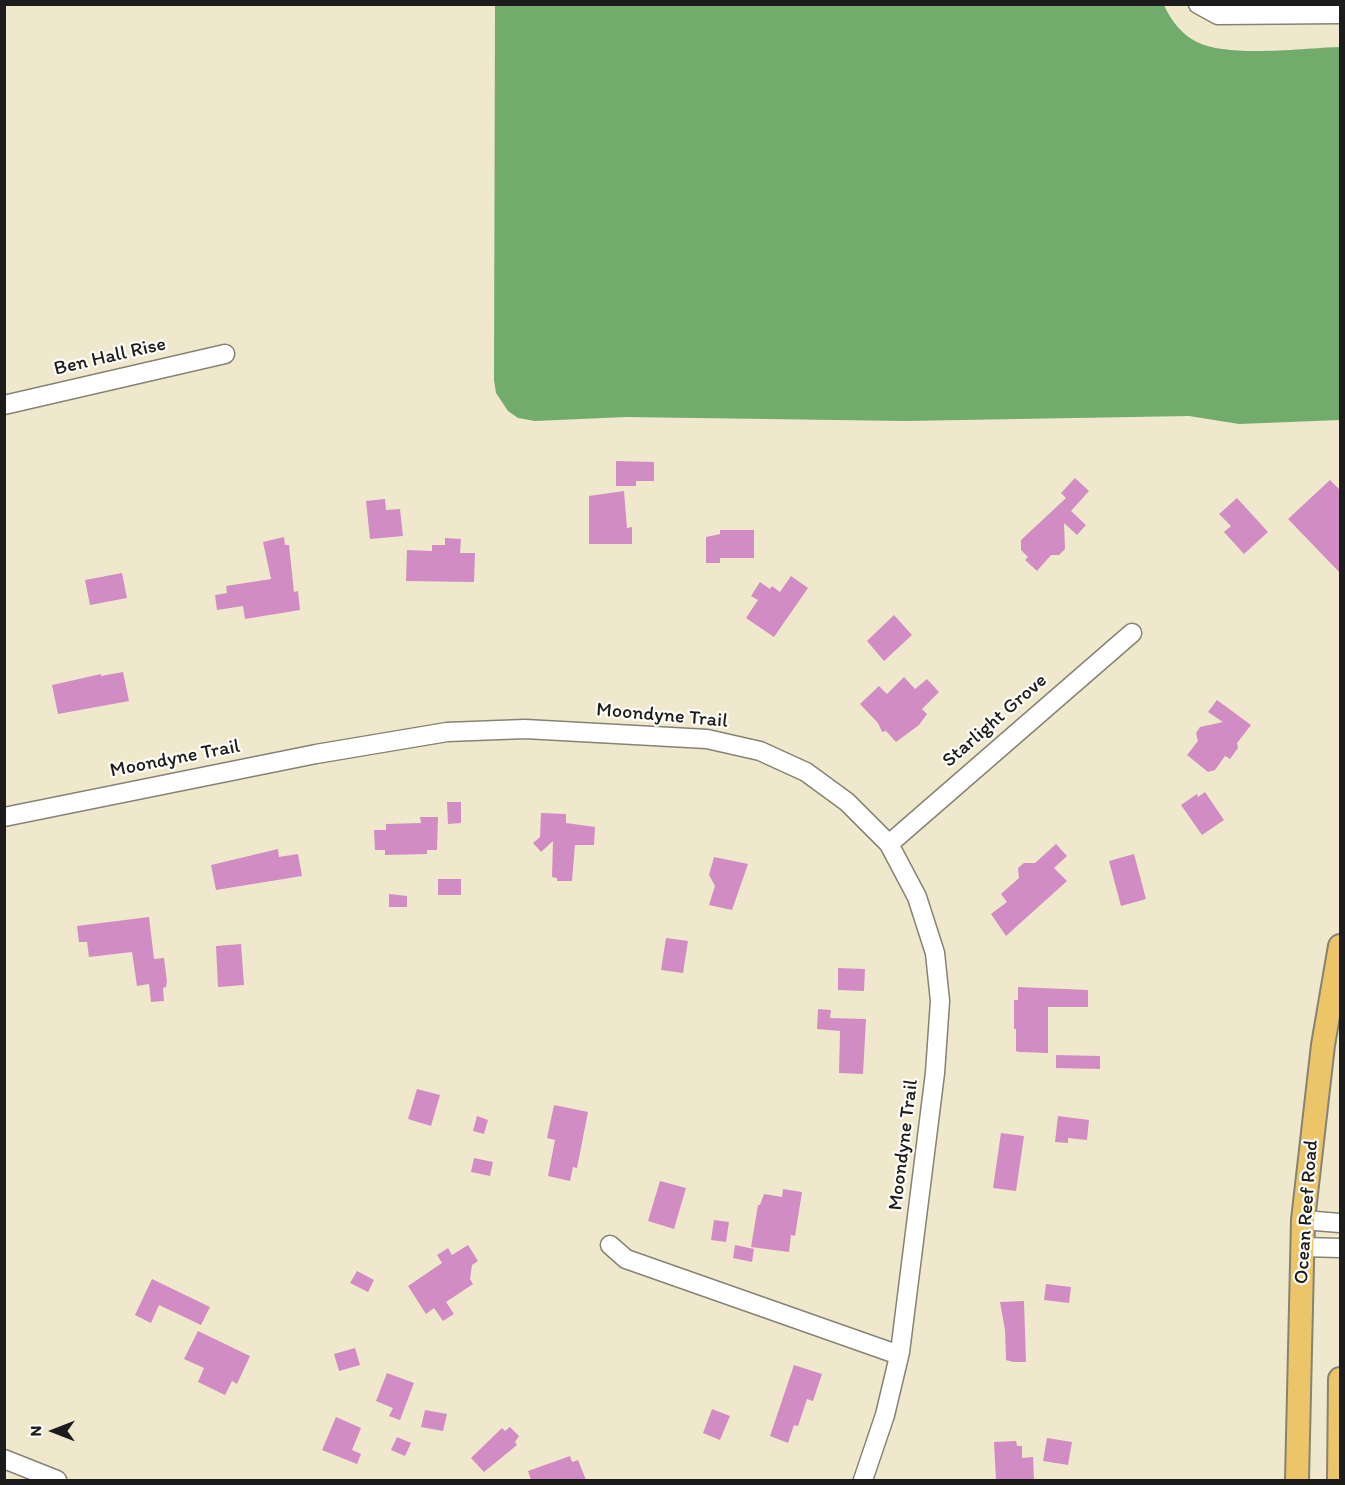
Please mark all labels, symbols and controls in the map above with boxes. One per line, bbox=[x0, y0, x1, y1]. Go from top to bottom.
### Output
street label: Ben Hall Rise bbox=[52, 332, 168, 382]
street label: Starlight Grove bbox=[938, 669, 1052, 773]
street label: Moondyne Trail bbox=[595, 698, 729, 734]
street label: Moondyne Trail bbox=[108, 735, 242, 783]
street label: Moondyne Trail bbox=[884, 1078, 924, 1212]
street label: Ocean Reef Road bbox=[1290, 1139, 1324, 1285]
north arrow bbox=[24, 1401, 84, 1461]
text: N bbox=[26, 1426, 45, 1436]

